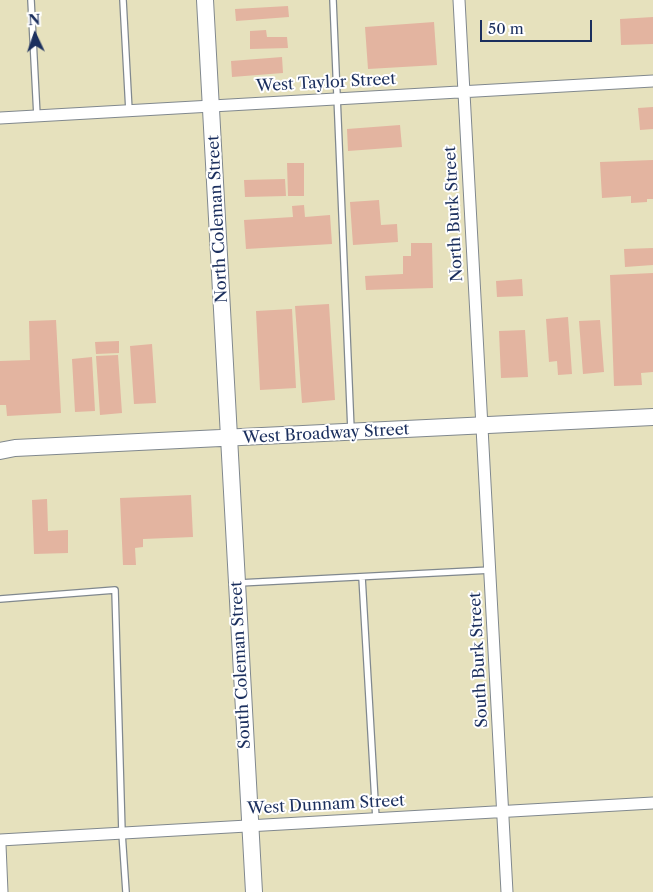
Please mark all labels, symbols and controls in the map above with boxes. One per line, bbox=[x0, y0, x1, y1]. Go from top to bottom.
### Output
north arrow bbox=[10, 10, 60, 60]
scale bar bbox=[483, 10, 596, 42]
text: N bbox=[28, 11, 41, 29]
text: 50 m bbox=[488, 19, 524, 38]
street label: West Taylor Street bbox=[256, 70, 396, 96]
street label: North Coleman Street bbox=[204, 135, 232, 303]
street label: North Burk Street bbox=[441, 146, 467, 282]
street label: West Broadway Street bbox=[242, 420, 410, 448]
street label: South Coleman Street bbox=[227, 581, 255, 749]
street label: South Burk Street bbox=[466, 592, 492, 728]
street label: West Dunnam Street bbox=[247, 791, 405, 819]

